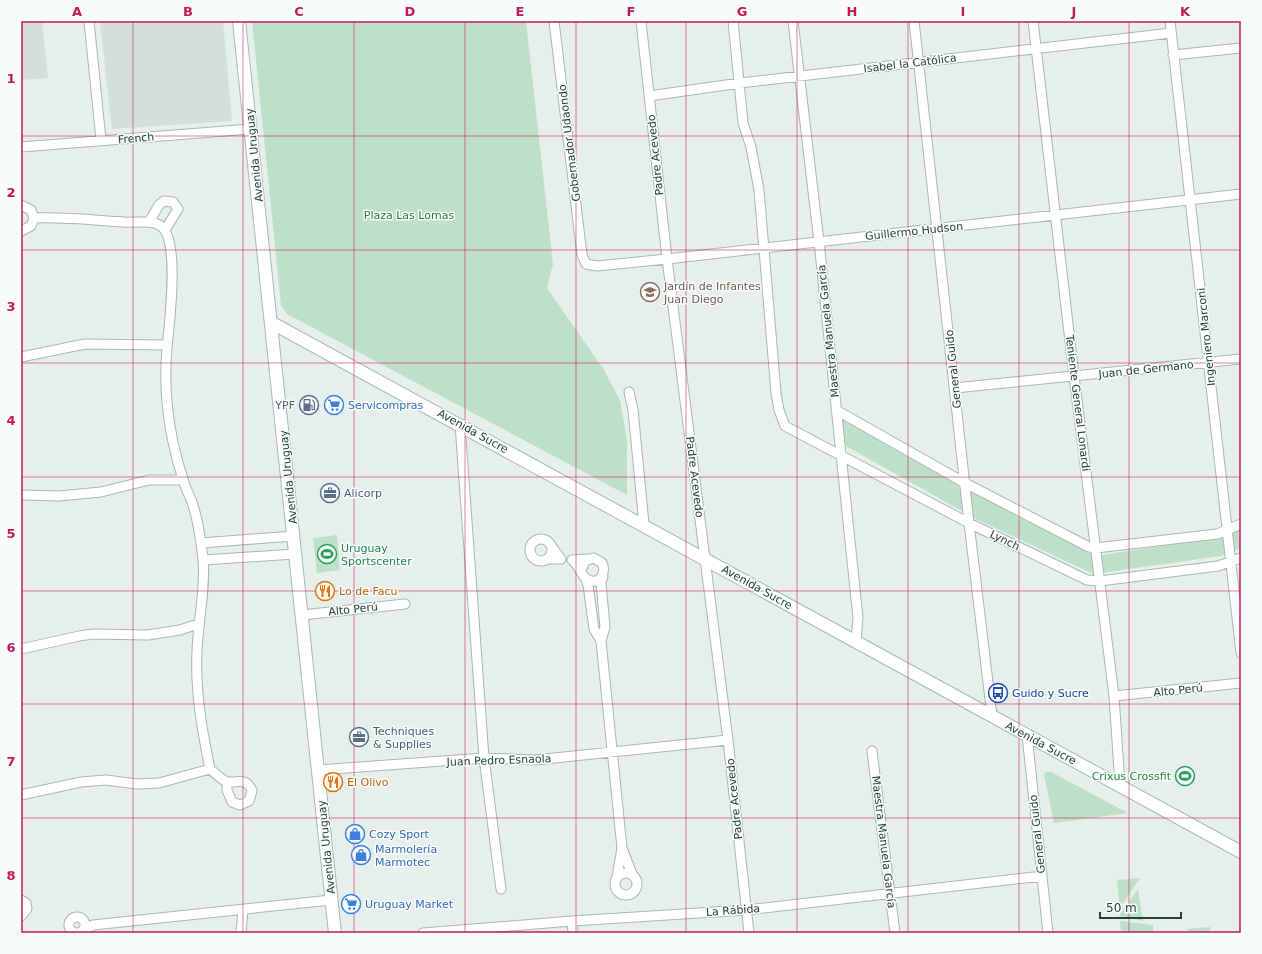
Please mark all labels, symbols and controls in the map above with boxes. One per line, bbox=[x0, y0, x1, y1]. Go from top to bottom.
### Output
text: A bbox=[72, 4, 82, 19]
text: B bbox=[183, 4, 193, 19]
text: C bbox=[294, 4, 304, 19]
text: D bbox=[405, 4, 416, 19]
text: E bbox=[516, 4, 524, 19]
text: F bbox=[627, 4, 635, 19]
text: G bbox=[737, 4, 747, 19]
text: H bbox=[847, 4, 857, 19]
text: I bbox=[961, 4, 965, 19]
text: J bbox=[1071, 4, 1076, 19]
text: K bbox=[1180, 4, 1191, 19]
street label: Isabel la Católica bbox=[863, 51, 957, 76]
text: 1 bbox=[6, 71, 16, 86]
street label: Gobernador Udaondo bbox=[556, 83, 583, 202]
street label: Avenida Uruguay bbox=[243, 107, 266, 202]
street label: Padre Acevedo bbox=[645, 113, 666, 196]
street label: French bbox=[117, 130, 155, 147]
text: 2 bbox=[6, 185, 16, 200]
park label: Plaza Las Lomas bbox=[364, 209, 454, 222]
street label: Guillermo Hudson bbox=[864, 220, 964, 243]
street label: Maestra Manuela García bbox=[815, 264, 842, 398]
place label: Jardín de Infantes Juan Diego bbox=[663, 280, 761, 306]
school or university icon: Jardín de Infantes Juan Diego bbox=[639, 281, 661, 303]
street label: Ingeniero Marconi bbox=[1195, 287, 1218, 387]
text: 3 bbox=[6, 299, 16, 314]
street label: General Guido bbox=[943, 329, 964, 409]
street label: Teniente General Lonardi bbox=[1063, 333, 1092, 472]
street label: Juan de Germano bbox=[1097, 358, 1194, 381]
fuel station icon: YPF bbox=[298, 394, 320, 416]
supermarket icon: Servicompras bbox=[323, 394, 345, 416]
place label: YPF bbox=[274, 399, 295, 412]
place label: Servicompras bbox=[348, 399, 424, 412]
street label: Avenida Sucre bbox=[435, 407, 510, 456]
text: 4 bbox=[6, 413, 16, 428]
street label: Avenida Uruguay bbox=[277, 429, 300, 524]
street label: Padre Acevedo bbox=[683, 436, 706, 519]
office icon: Alicorp bbox=[319, 482, 341, 504]
place label: Alicorp bbox=[344, 487, 382, 500]
text: 5 bbox=[6, 526, 16, 541]
street label: Lynch bbox=[988, 528, 1022, 553]
place label: Uruguay Sportscenter bbox=[341, 542, 412, 568]
sports icon: Uruguay Sportscenter bbox=[316, 543, 338, 565]
street label: Avenida Sucre bbox=[719, 563, 794, 612]
restaurant icon: Lo de Facu bbox=[314, 580, 336, 602]
place label: Lo de Facu bbox=[339, 585, 398, 598]
street label: Alto Perú bbox=[328, 600, 378, 619]
text: 6 bbox=[6, 640, 16, 655]
street label: Alto Perú bbox=[1153, 681, 1203, 700]
bus stop icon: Guido y Sucre bbox=[987, 682, 1009, 704]
place label: Guido y Sucre bbox=[1012, 687, 1089, 700]
street label: Avenida Sucre bbox=[1003, 719, 1079, 768]
place label: Techniques & Supplies bbox=[372, 725, 434, 751]
office icon: Techniques & Supplies bbox=[348, 726, 370, 748]
street label: Juan Pedro Esnaola bbox=[445, 752, 552, 769]
text: 7 bbox=[6, 754, 16, 769]
street label: Padre Acevedo bbox=[724, 757, 745, 840]
sports icon: Crixus Crossfit bbox=[1174, 765, 1196, 787]
place label: Crixus Crossfit bbox=[1092, 770, 1172, 783]
restaurant icon: El Olivo bbox=[322, 771, 344, 793]
street label: Maestra Manuela García bbox=[869, 775, 898, 909]
place label: El Olivo bbox=[347, 776, 389, 789]
street label: General Guido bbox=[1027, 794, 1048, 874]
street label: Avenida Uruguay bbox=[315, 799, 338, 894]
shop icon: Cozy Sport bbox=[344, 823, 366, 845]
place label: Cozy Sport bbox=[369, 828, 429, 841]
place label: Marmolería Marmotec bbox=[375, 843, 437, 869]
shop icon: Marmolería Marmotec bbox=[350, 844, 372, 866]
text: 8 bbox=[6, 868, 16, 883]
supermarket icon: Uruguay Market bbox=[340, 893, 362, 915]
scale bar bbox=[1100, 894, 1181, 920]
place label: Uruguay Market bbox=[365, 898, 454, 911]
text: 50 m bbox=[1106, 901, 1137, 915]
street label: La Rábida bbox=[706, 902, 761, 919]

